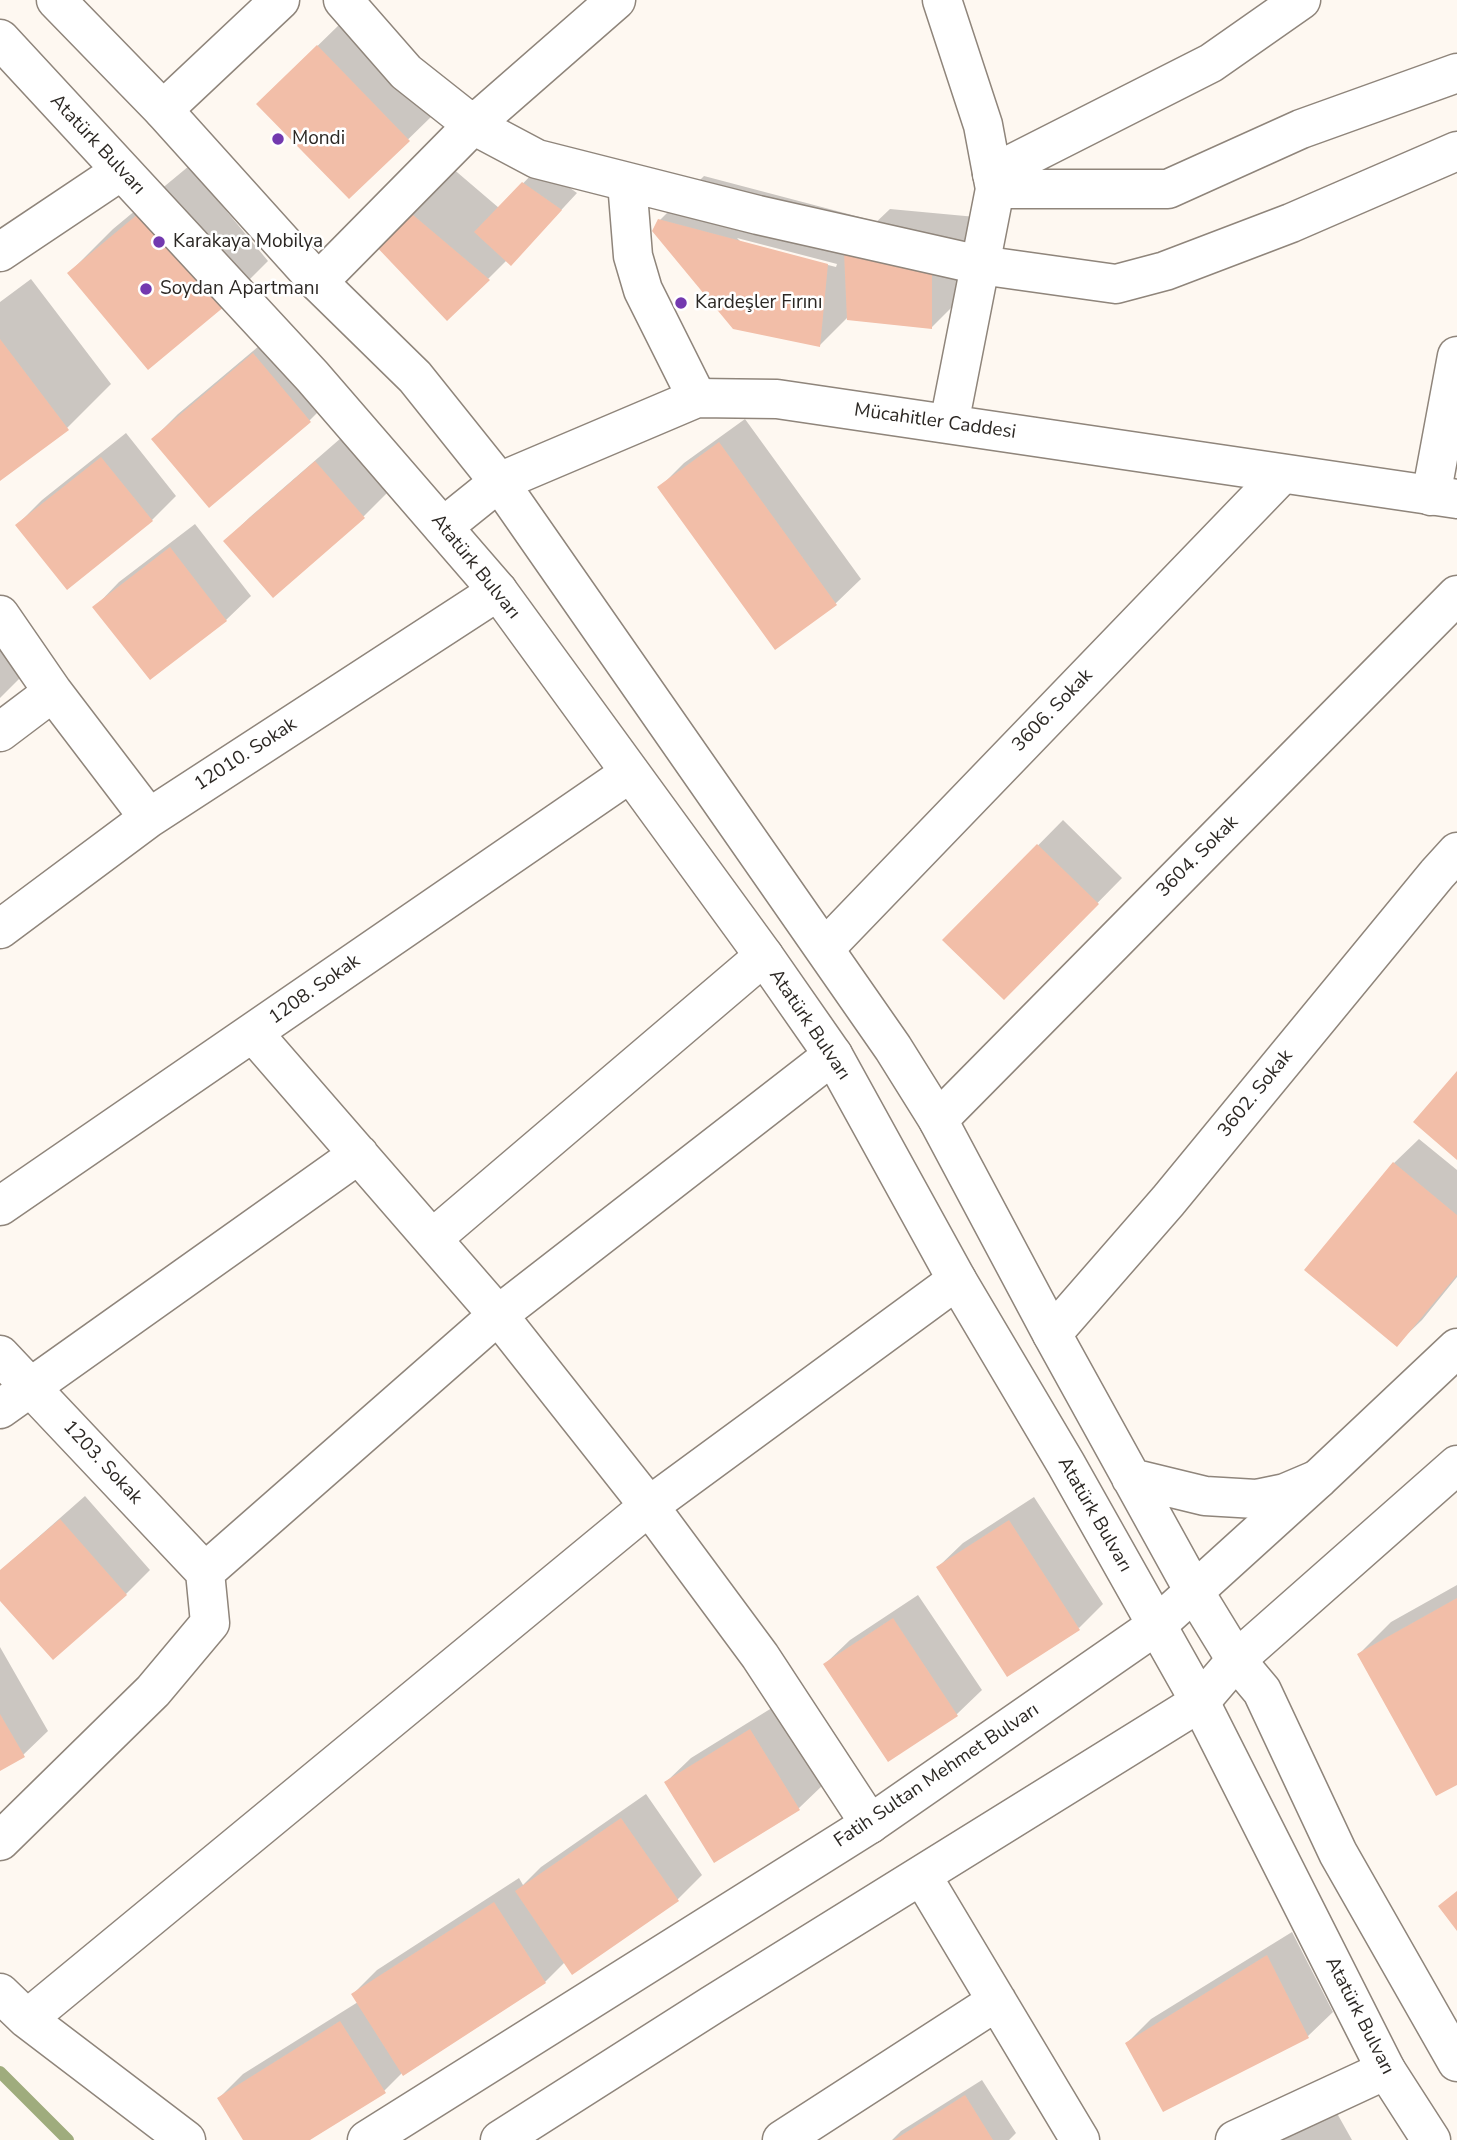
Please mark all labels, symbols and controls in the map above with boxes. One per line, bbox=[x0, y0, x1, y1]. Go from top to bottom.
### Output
street label: Atatürk Bulvarı bbox=[45, 90, 149, 200]
place label: Mondi bbox=[292, 128, 345, 150]
marker: Mondi bbox=[270, 131, 286, 147]
place label: Karakaya Mobilya bbox=[173, 231, 323, 253]
marker: Karakaya Mobilya bbox=[151, 234, 167, 250]
place label: Soydan Apartmanı bbox=[160, 278, 319, 300]
marker: Soydan Apartmanı bbox=[138, 281, 154, 297]
place label: Kardeşler Fırını bbox=[695, 292, 822, 314]
marker: Kardeşler Fırını bbox=[673, 295, 689, 311]
street label: Mücahitler Caddesi bbox=[853, 399, 1017, 445]
street label: Atatürk Bulvarı bbox=[426, 510, 524, 624]
street label: 3606. Sokak bbox=[1008, 665, 1098, 757]
street label: 12010. Sokak bbox=[191, 713, 301, 797]
street label: 3604. Sokak bbox=[1152, 811, 1244, 903]
street label: 1208. Sokak bbox=[265, 950, 365, 1030]
street label: Atatürk Bulvarı bbox=[764, 965, 854, 1085]
street label: 3602. Sokak bbox=[1214, 1046, 1298, 1142]
street label: 1203. Sokak bbox=[58, 1416, 146, 1510]
street label: Atatürk Bulvarı bbox=[1052, 1454, 1136, 1576]
street label: Fatih Sultan Mehmet Bulvarı bbox=[830, 1699, 1044, 1853]
street label: Atatürk Bulvarı bbox=[1320, 1954, 1398, 2078]

